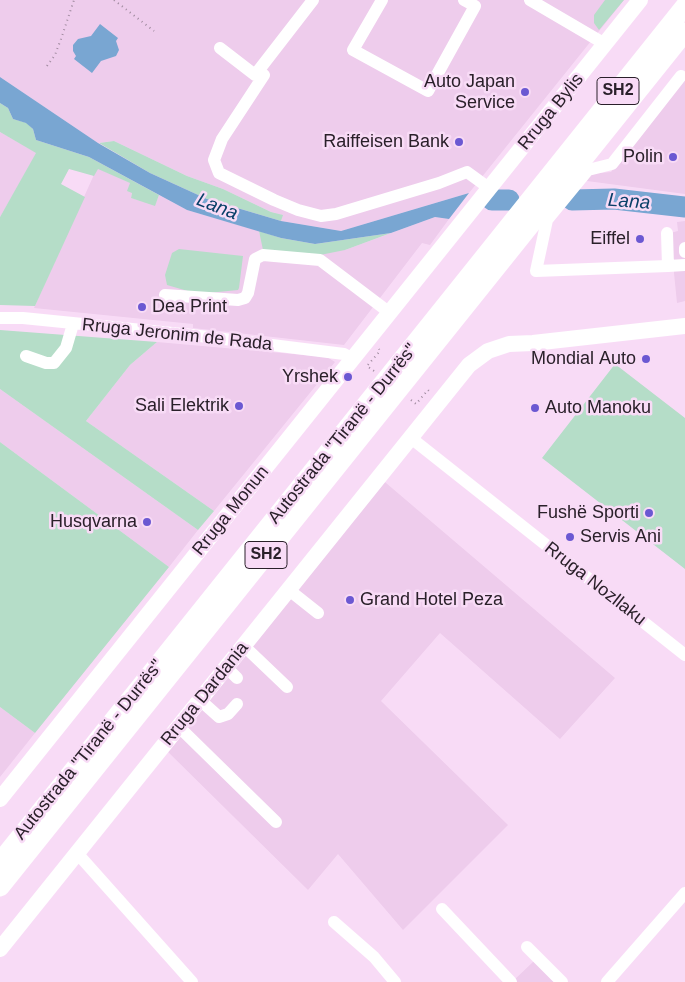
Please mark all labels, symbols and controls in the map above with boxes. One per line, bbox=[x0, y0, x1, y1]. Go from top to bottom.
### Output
street label: Rruga Bylis bbox=[514, 69, 588, 155]
place label: Auto Japan Service bbox=[424, 71, 515, 114]
road number: SH2 bbox=[597, 78, 639, 104]
marker: Auto Japan Service bbox=[519, 86, 531, 98]
place label: Raiffeisen Bank bbox=[323, 131, 449, 153]
marker: Raiffeisen Bank bbox=[453, 136, 465, 148]
place label: Polin bbox=[623, 146, 663, 168]
marker: Polin bbox=[667, 151, 679, 163]
water label: Lana bbox=[193, 189, 241, 225]
water label: Lana bbox=[607, 189, 651, 215]
place label: Eiffel bbox=[590, 228, 630, 250]
marker: Eiffel bbox=[634, 233, 646, 245]
place label: Dea Print bbox=[152, 296, 227, 318]
marker: Dea Print bbox=[136, 301, 148, 313]
street label: Rruga Jeronim de Rada bbox=[81, 314, 273, 356]
street label: Autostrada "Tiranë - Durrës" bbox=[264, 340, 422, 528]
place label: Mondial Auto bbox=[531, 348, 636, 370]
marker: Mondial Auto bbox=[640, 353, 652, 365]
place label: Yrshek bbox=[282, 366, 338, 388]
marker: Yrshek bbox=[342, 371, 354, 383]
place label: Sali Elektrik bbox=[135, 395, 229, 417]
place label: Auto Manoku bbox=[545, 397, 651, 419]
marker: Sali Elektrik bbox=[233, 400, 245, 412]
marker: Auto Manoku bbox=[529, 402, 541, 414]
street label: Rruga Monun bbox=[188, 462, 274, 560]
place label: Fushë Sporti bbox=[537, 502, 639, 524]
marker: Fushë Sporti bbox=[643, 507, 655, 519]
place label: Husqvarna bbox=[50, 511, 137, 533]
marker: Husqvarna bbox=[141, 516, 153, 528]
place label: Servis Ani bbox=[580, 526, 661, 548]
marker: Servis Ani bbox=[564, 531, 576, 543]
street label: Rruga Nozllaku bbox=[540, 538, 650, 630]
road number: SH2 bbox=[245, 542, 287, 568]
place label: Grand Hotel Peza bbox=[360, 589, 503, 611]
marker: Grand Hotel Peza bbox=[344, 594, 356, 606]
street label: Rruga Dardania bbox=[157, 638, 253, 750]
street label: Autostrada "Tiranë - Durrës" bbox=[10, 656, 168, 844]

